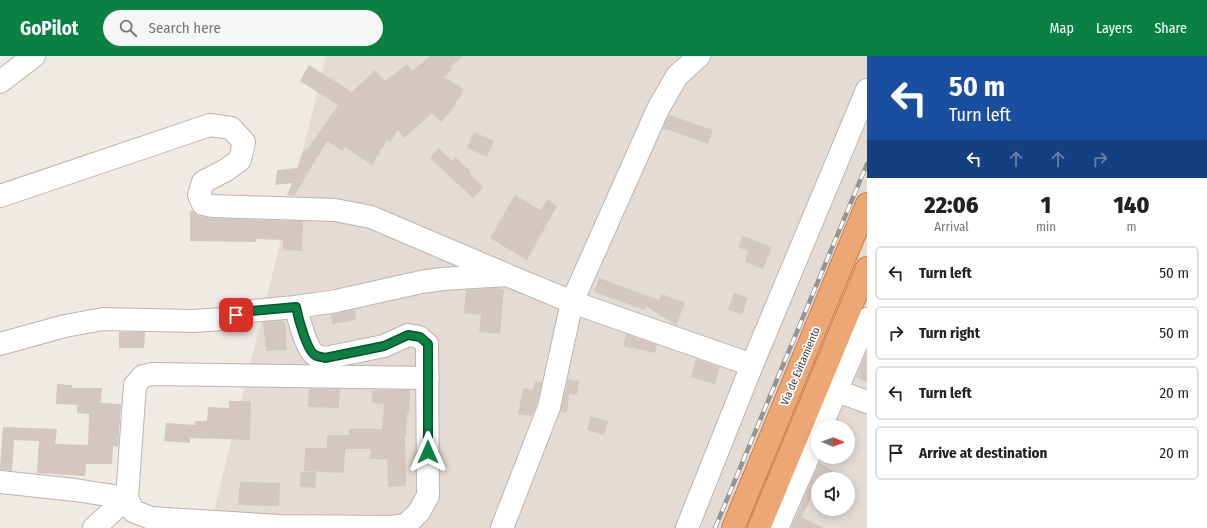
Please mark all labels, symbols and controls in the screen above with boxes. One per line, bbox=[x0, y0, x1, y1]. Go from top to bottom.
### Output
search box bbox=[103, 10, 383, 46]
text: GoPilot bbox=[20, 17, 79, 40]
icon: search bbox=[117, 17, 139, 39]
text: Search here bbox=[149, 19, 221, 37]
text: Map bbox=[1050, 20, 1074, 37]
text: Layers bbox=[1096, 20, 1132, 37]
text: Share bbox=[1154, 20, 1187, 37]
text: 50 m bbox=[949, 70, 1005, 103]
icon: left bbox=[883, 72, 935, 124]
text: Turn left bbox=[949, 104, 1011, 126]
icon: left bbox=[963, 148, 985, 170]
icon: ahead bbox=[1005, 148, 1027, 170]
icon: ahead bbox=[1047, 148, 1069, 170]
icon: right bbox=[1089, 148, 1111, 170]
text: 22:06 bbox=[924, 191, 979, 219]
text: 1 bbox=[1041, 191, 1051, 219]
text: 140 bbox=[1113, 191, 1150, 219]
text: Arrival bbox=[934, 219, 969, 234]
text: min bbox=[1036, 219, 1056, 234]
text: m bbox=[1127, 219, 1137, 234]
icon: left bbox=[885, 262, 907, 284]
text: Turn left bbox=[919, 264, 972, 282]
text: 50 m bbox=[1159, 264, 1189, 282]
pin bbox=[219, 298, 253, 332]
icon: arrive bbox=[225, 304, 247, 326]
icon: right bbox=[885, 322, 907, 344]
text: Turn right bbox=[919, 324, 980, 342]
text: 50 m bbox=[1159, 324, 1189, 342]
street label: Vía de Evitamiento bbox=[778, 325, 823, 407]
icon: left bbox=[885, 382, 907, 404]
text: Turn left bbox=[919, 384, 972, 402]
text: 20 m bbox=[1160, 384, 1189, 402]
north arrow bbox=[811, 420, 855, 464]
map controls bbox=[811, 420, 855, 516]
position arrow bbox=[407, 431, 449, 473]
icon: arrive bbox=[885, 442, 907, 464]
text: Arrive at destination bbox=[919, 444, 1047, 462]
text: 20 m bbox=[1160, 444, 1189, 462]
button: sound bbox=[811, 472, 855, 516]

